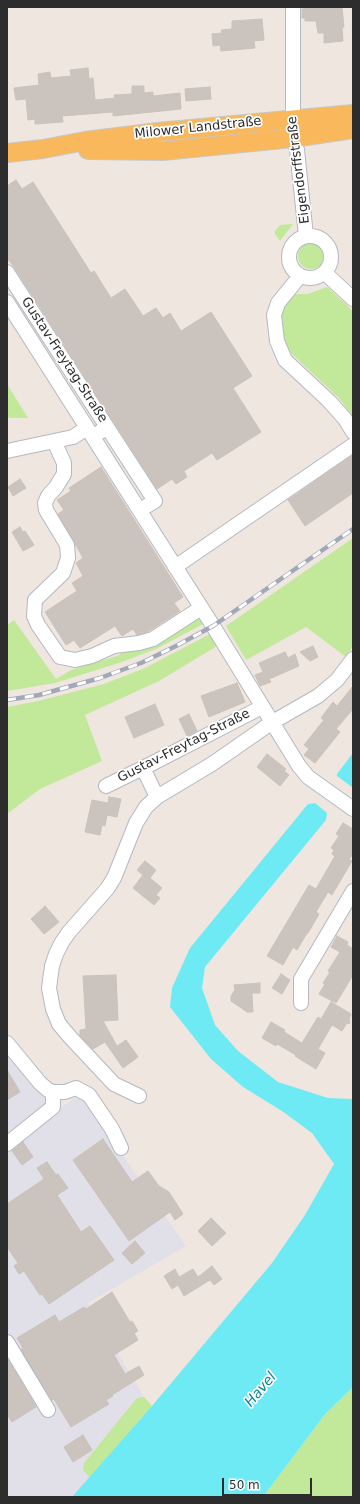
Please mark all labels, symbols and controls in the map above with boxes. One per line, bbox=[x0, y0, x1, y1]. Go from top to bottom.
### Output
street label: Milower Landstraße bbox=[134, 114, 262, 142]
street label: Eigendorffstraße bbox=[285, 115, 313, 225]
street label: Gustav-Freytag-Straße bbox=[18, 294, 110, 426]
street label: Gustav-Freytag-Straße bbox=[115, 706, 253, 786]
water label: Havel bbox=[242, 1369, 280, 1411]
scale bar bbox=[224, 1470, 314, 1496]
text: 50 m bbox=[229, 1478, 260, 1492]

